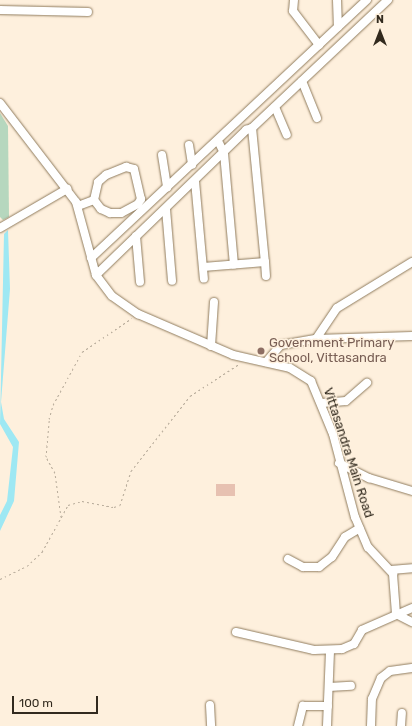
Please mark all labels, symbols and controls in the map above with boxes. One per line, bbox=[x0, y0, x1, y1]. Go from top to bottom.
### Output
north arrow bbox=[360, 12, 400, 52]
text: N bbox=[376, 13, 384, 26]
place label: Government Primary School, Vittasandra bbox=[269, 336, 394, 367]
marker: Government Primary School, Vittasandra bbox=[256, 346, 266, 356]
street label: Vittasandra Main Road bbox=[320, 386, 376, 520]
scale bar bbox=[14, 688, 100, 714]
text: 100 m bbox=[19, 696, 53, 710]

